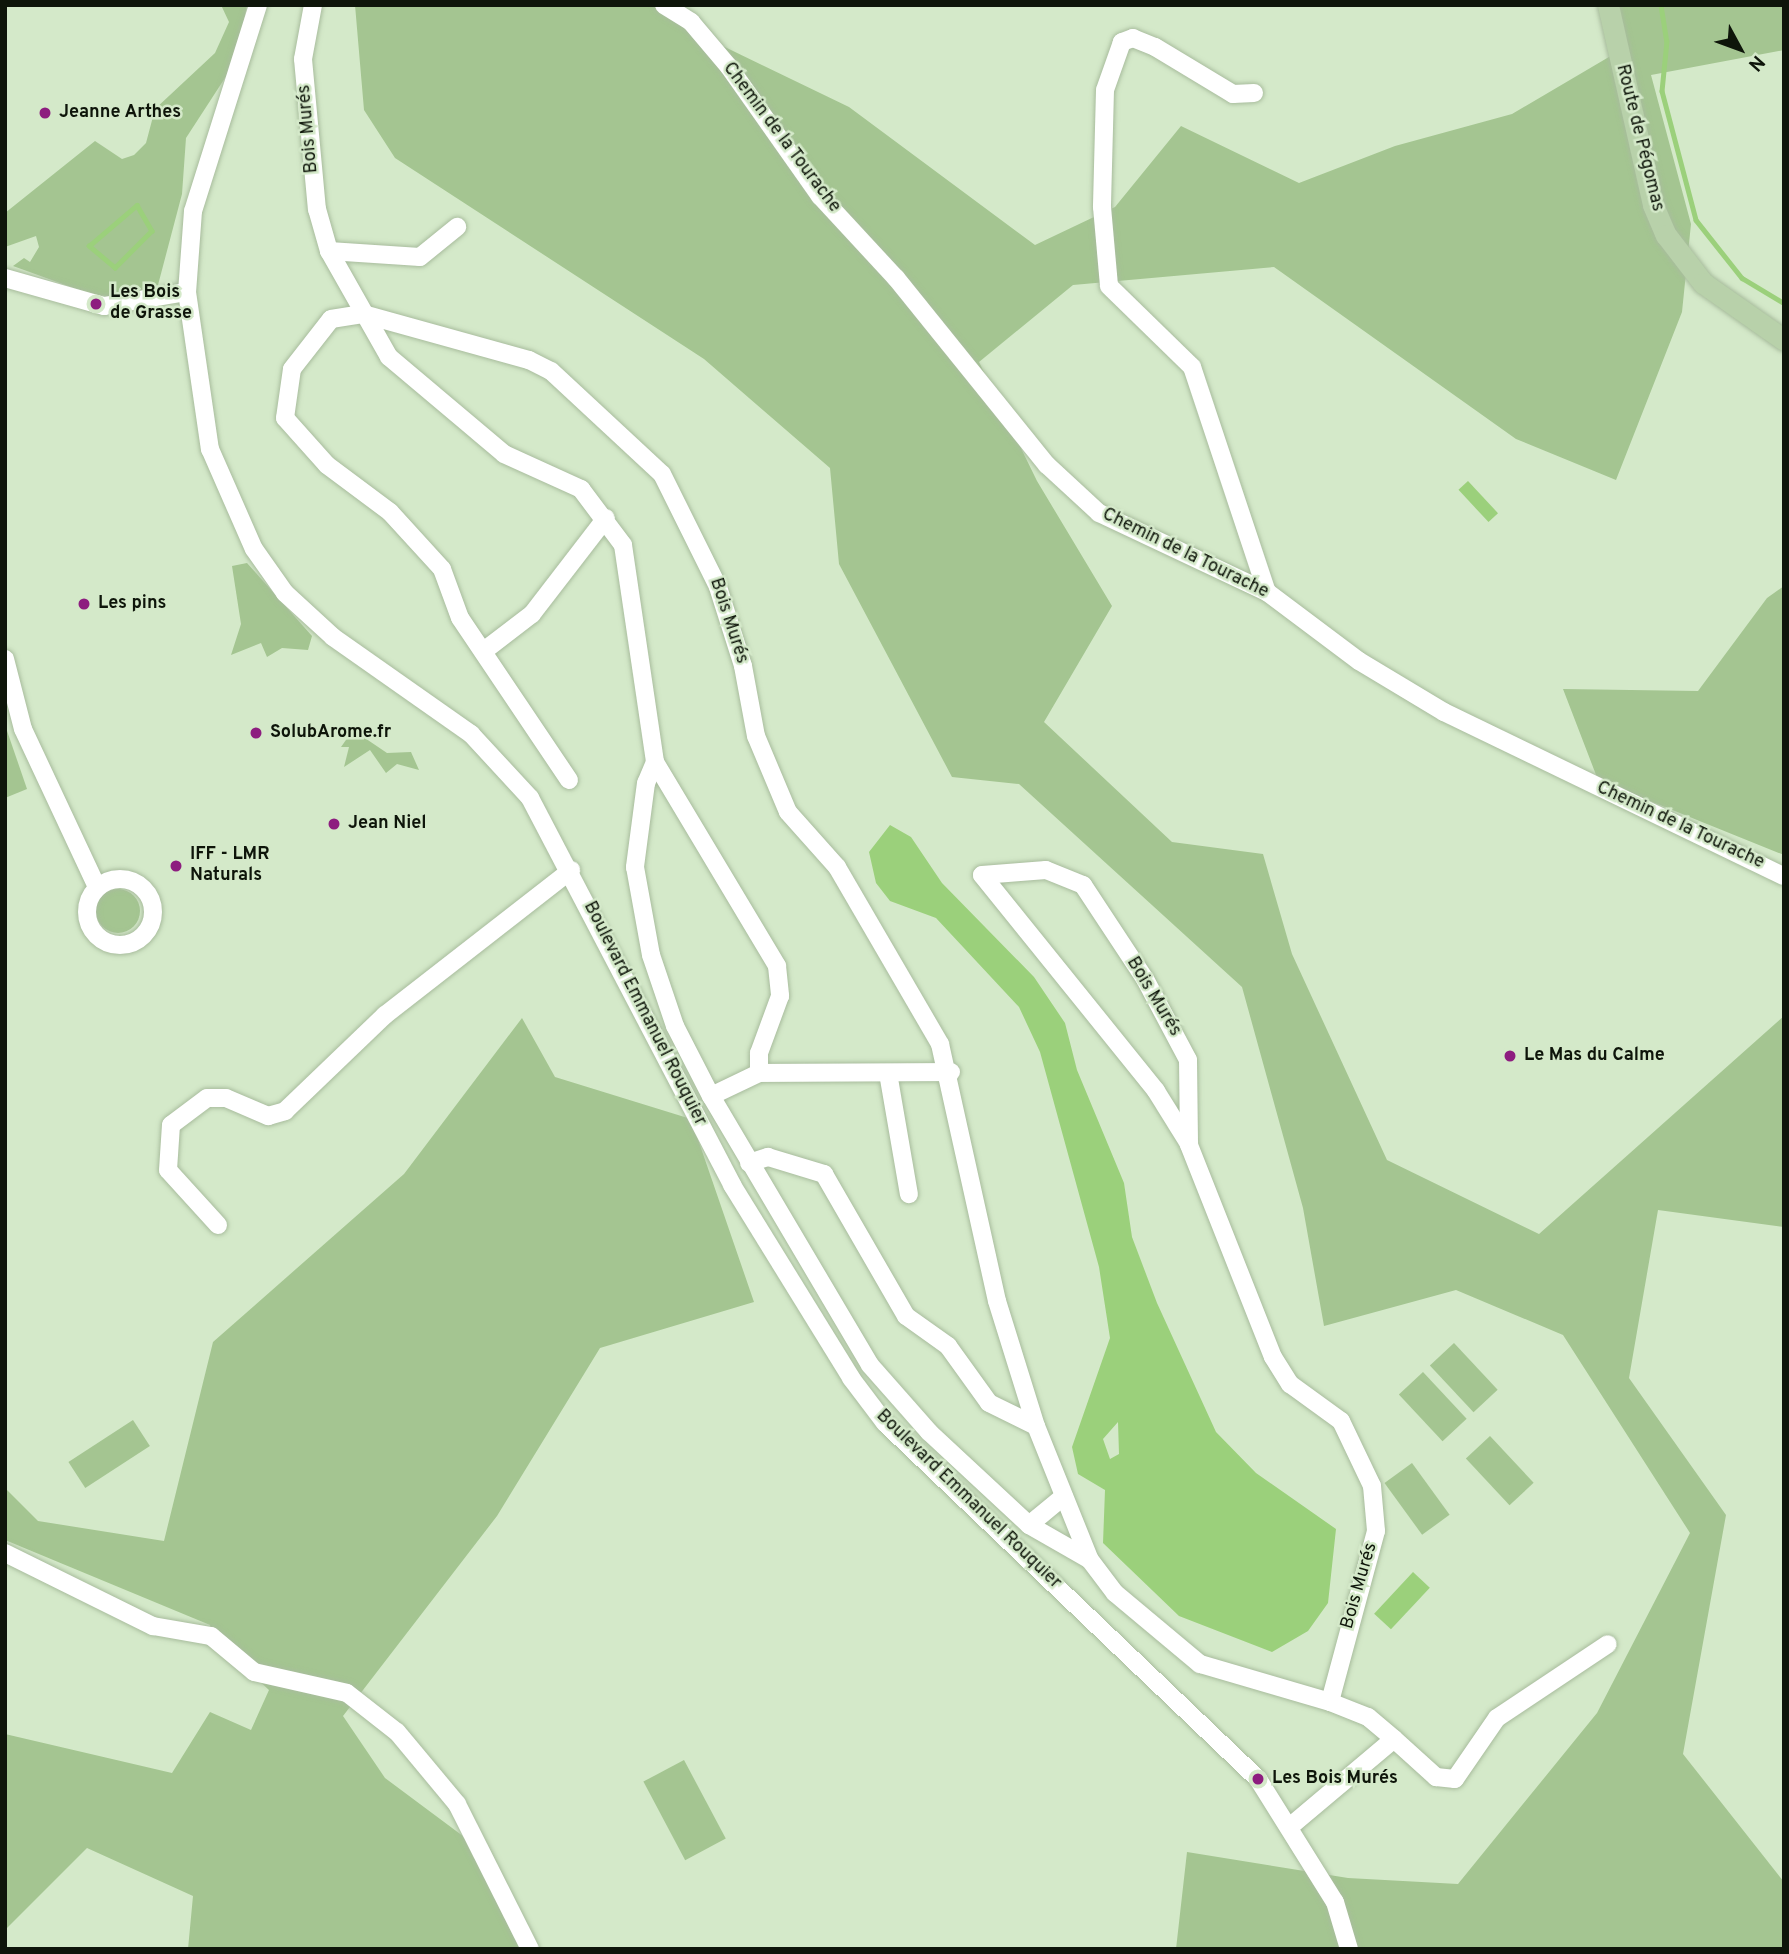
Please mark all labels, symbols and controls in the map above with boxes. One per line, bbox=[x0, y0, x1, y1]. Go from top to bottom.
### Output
north arrow bbox=[1705, 14, 1775, 84]
text: N bbox=[1742, 50, 1769, 76]
street label: Chemin de la Tourache bbox=[717, 58, 845, 218]
street label: Route de Pégomas bbox=[1610, 62, 1668, 214]
street label: Bois Murés bbox=[294, 84, 324, 174]
place label: Jeanne Arthes bbox=[59, 102, 182, 124]
marker: Jeanne Arthes bbox=[37, 105, 53, 121]
place label: Les Bois de Grasse bbox=[110, 283, 192, 326]
marker: Les Bois de Grasse bbox=[88, 296, 104, 312]
street label: Chemin de la Tourache bbox=[1098, 504, 1272, 604]
street label: Bois Murés bbox=[704, 575, 752, 667]
place label: Les pins bbox=[98, 593, 166, 615]
marker: Les pins bbox=[76, 596, 92, 612]
place label: SolubArome.fr bbox=[270, 722, 391, 744]
marker: SolubArome.fr bbox=[248, 725, 264, 741]
street label: Chemin de la Tourache bbox=[1592, 778, 1768, 874]
place label: Jean Niel bbox=[348, 813, 427, 835]
marker: Jean Niel bbox=[326, 816, 342, 832]
place label: IFF - LMR Naturals bbox=[190, 845, 270, 888]
marker: IFF - LMR Naturals bbox=[168, 858, 184, 874]
street label: Boulevard Emmanuel Rouquier bbox=[578, 898, 710, 1130]
street label: Bois Murés bbox=[1121, 953, 1185, 1041]
place label: Le Mas du Calme bbox=[1524, 1045, 1665, 1067]
marker: Le Mas du Calme bbox=[1502, 1048, 1518, 1064]
street label: Boulevard Emmanuel Rouquier bbox=[871, 1406, 1065, 1594]
street label: Bois Murés bbox=[1337, 1540, 1383, 1632]
place label: Les Bois Murés bbox=[1272, 1768, 1398, 1790]
marker: Les Bois Murés bbox=[1250, 1771, 1266, 1787]

